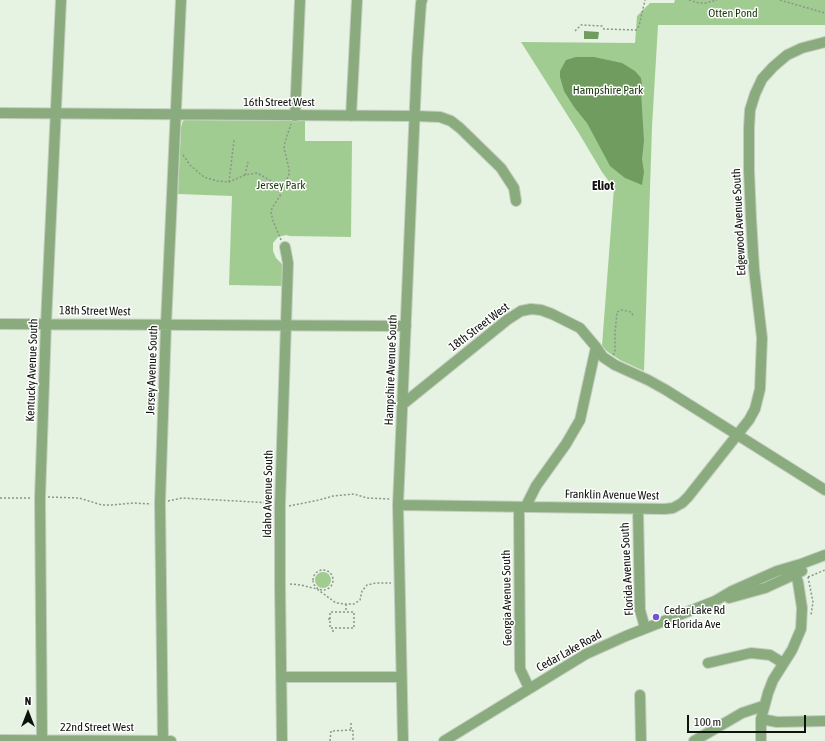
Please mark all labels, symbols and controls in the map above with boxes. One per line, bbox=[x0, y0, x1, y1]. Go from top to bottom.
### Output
park label: Otten Pond bbox=[708, 6, 758, 20]
park label: Hampshire Park bbox=[573, 83, 643, 97]
street label: 16th Street West bbox=[243, 95, 315, 109]
street label: Edgewood Avenue South bbox=[729, 168, 749, 276]
park label: Jersey Park bbox=[256, 178, 306, 192]
district label: Eliot bbox=[592, 178, 614, 194]
street label: 18th Street West bbox=[446, 300, 512, 354]
street label: 18th Street West bbox=[59, 303, 131, 319]
street label: Hampshire Avenue South bbox=[382, 314, 400, 426]
street label: Kentucky Avenue South bbox=[23, 318, 41, 422]
street label: Jersey Avenue South bbox=[143, 325, 161, 415]
street label: Idaho Avenue South bbox=[260, 450, 276, 538]
street label: Franklin Avenue West bbox=[565, 487, 659, 503]
street label: Florida Avenue South bbox=[617, 522, 637, 616]
street label: Georgia Avenue South bbox=[499, 550, 515, 646]
place label: Cedar Lake Rd & Florida Ave bbox=[664, 603, 725, 631]
marker: Cedar Lake Rd & Florida Ave bbox=[651, 612, 661, 622]
street label: Cedar Lake Road bbox=[534, 627, 604, 675]
north arrow bbox=[8, 693, 48, 733]
text: N bbox=[25, 695, 31, 707]
scale bar bbox=[689, 707, 808, 733]
text: 100 m bbox=[694, 715, 721, 729]
street label: 22nd Street West bbox=[60, 720, 134, 734]

